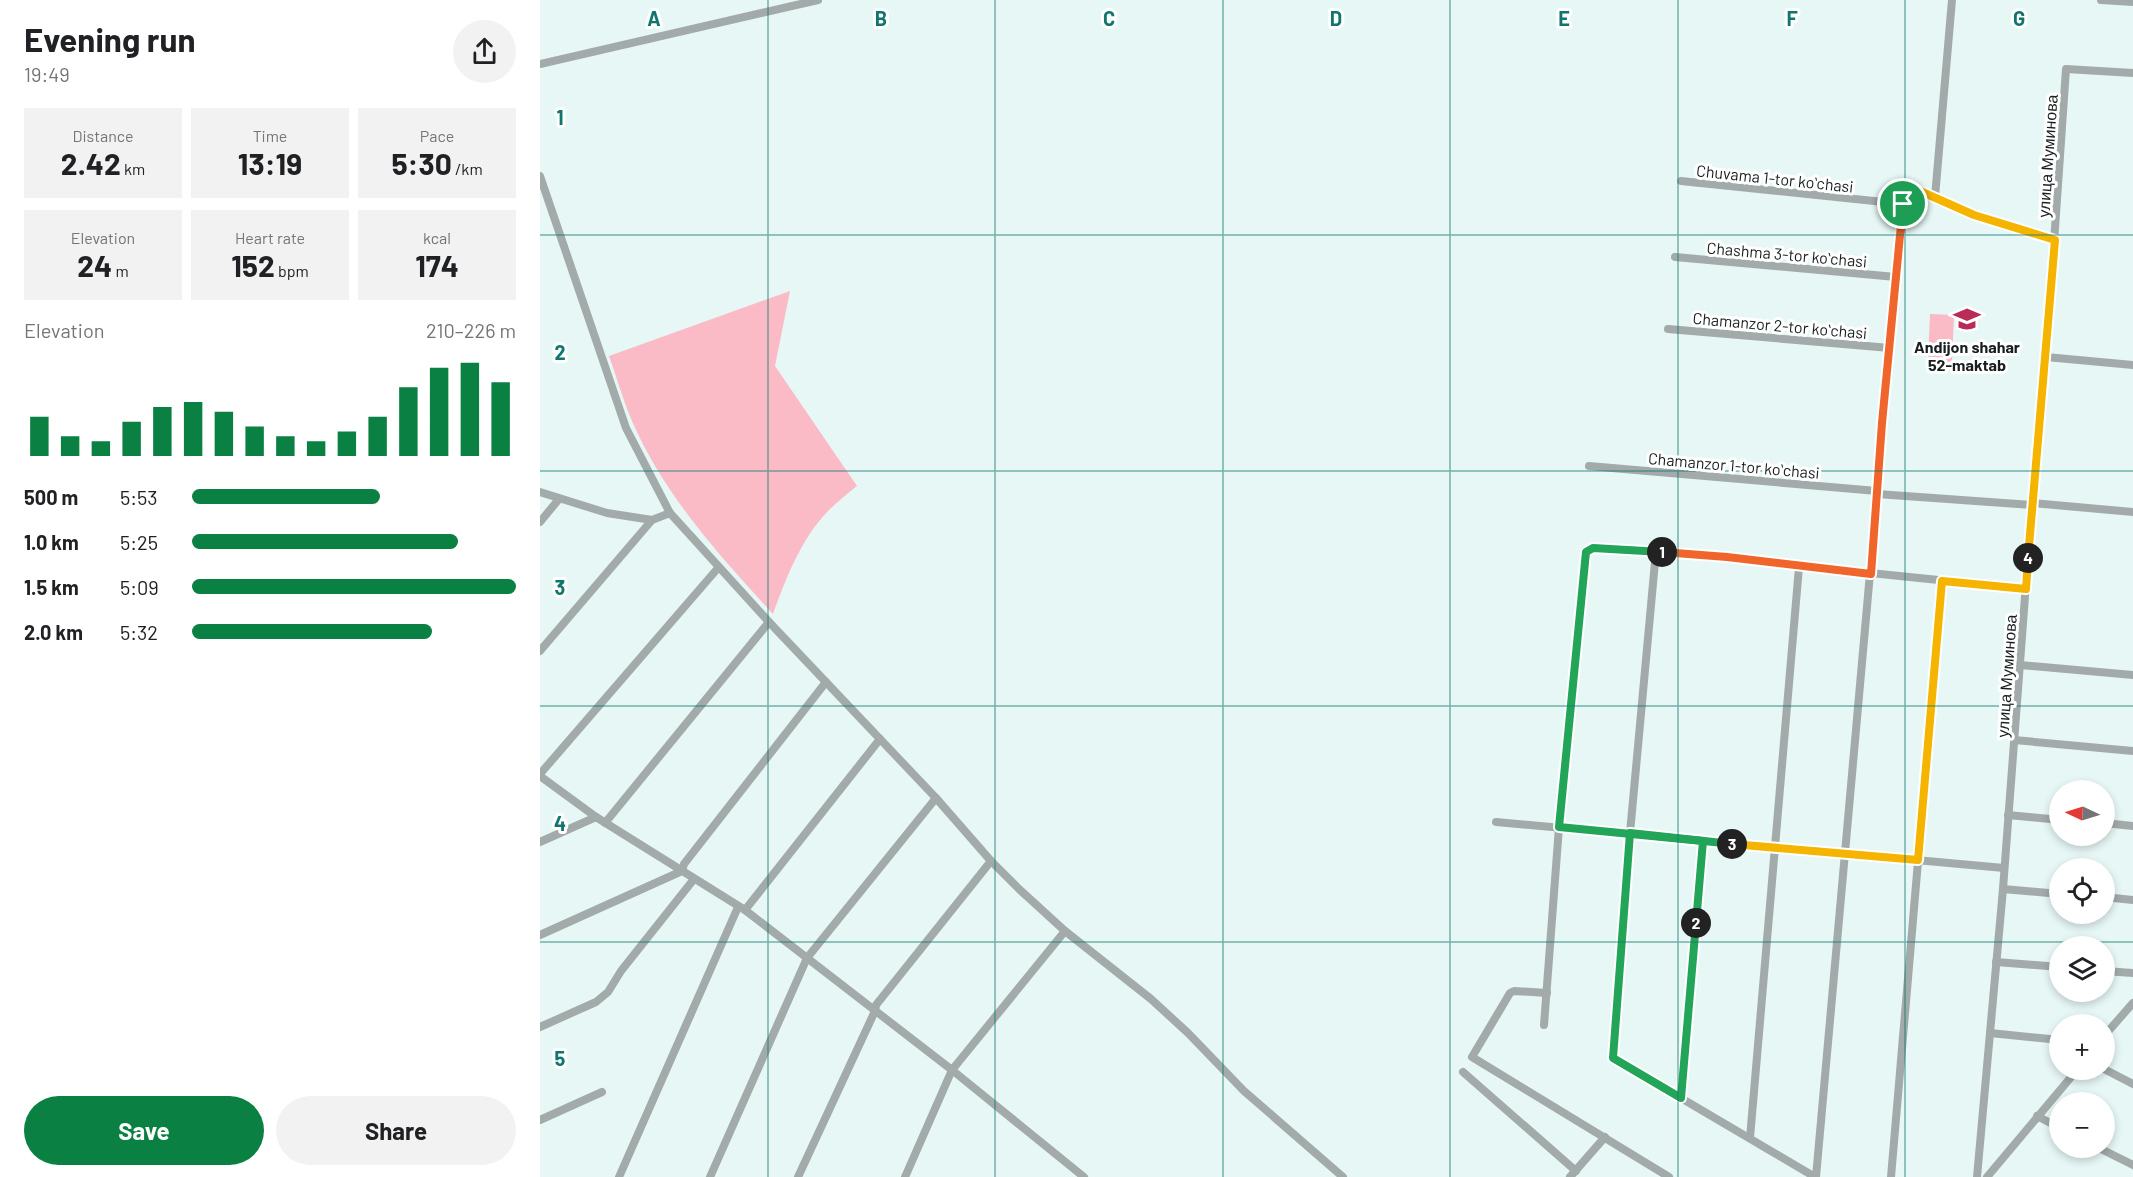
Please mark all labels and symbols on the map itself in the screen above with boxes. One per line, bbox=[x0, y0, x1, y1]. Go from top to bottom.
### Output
text: A bbox=[647, 6, 661, 30]
text: B bbox=[875, 6, 887, 30]
text: C bbox=[1103, 6, 1115, 30]
text: D bbox=[1330, 6, 1342, 30]
text: E bbox=[1558, 6, 1570, 30]
text: F bbox=[1786, 6, 1798, 30]
text: G bbox=[2013, 6, 2025, 30]
street label: улица Муминова bbox=[2033, 94, 2061, 218]
text: 1 bbox=[556, 105, 564, 129]
street label: Chuvama 1-tor koʻchasi bbox=[1696, 160, 1854, 196]
pin bbox=[1877, 178, 1928, 229]
street label: Chashma 3-tor koʻchasi bbox=[1706, 238, 1868, 270]
school or university icon: Andijon shahar 52-maktab bbox=[1952, 304, 1982, 334]
street label: Chamanzor 2-tor koʻchasi bbox=[1692, 308, 1868, 342]
place label: Andijon shahar 52-maktab bbox=[1914, 337, 2020, 374]
text: 2 bbox=[554, 340, 566, 364]
street label: Chamanzor 1-tor koʻchasi bbox=[1647, 448, 1821, 482]
pin: 1 bbox=[1647, 537, 1677, 567]
pin: 4 bbox=[2013, 543, 2043, 573]
text: 3 bbox=[555, 575, 565, 599]
street label: улица Муминова bbox=[1992, 614, 2020, 738]
north arrow bbox=[2049, 780, 2115, 846]
text: 4 bbox=[554, 811, 566, 835]
pin: 3 bbox=[1717, 829, 1747, 859]
pin: 2 bbox=[1681, 908, 1711, 938]
text: 5 bbox=[555, 1046, 566, 1070]

